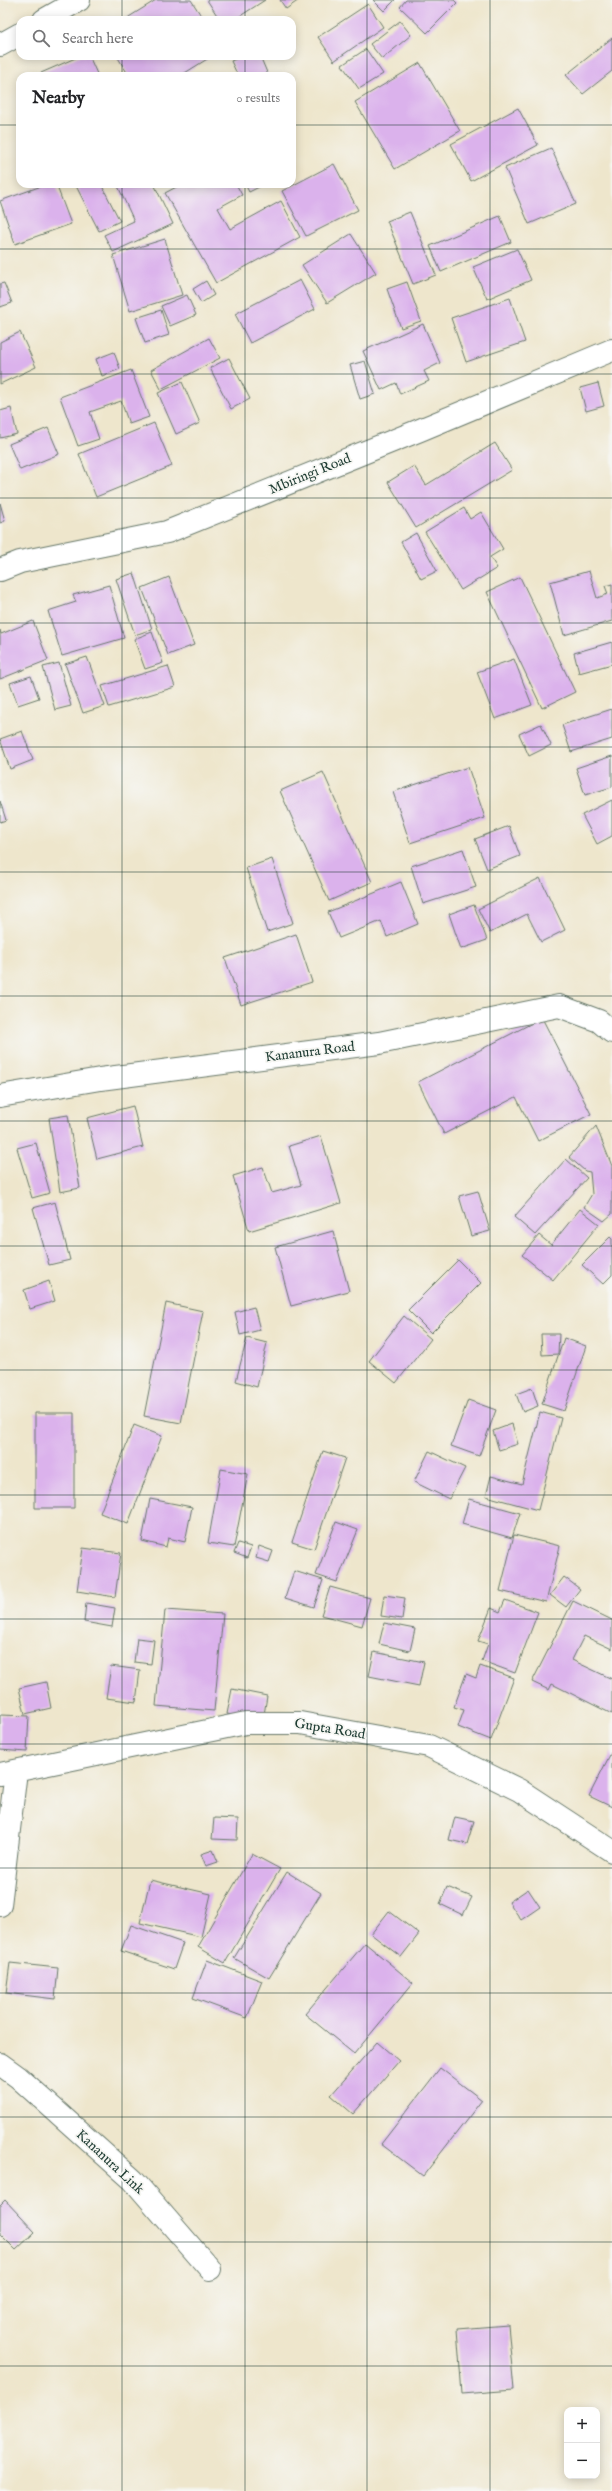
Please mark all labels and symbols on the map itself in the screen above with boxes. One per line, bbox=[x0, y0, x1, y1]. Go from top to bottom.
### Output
street label: Mbiringi Road bbox=[266, 449, 354, 499]
street label: Kananura Road bbox=[264, 1038, 356, 1066]
street label: Gupta Road bbox=[293, 1715, 367, 1744]
street label: Kananura Link bbox=[72, 2126, 148, 2199]

